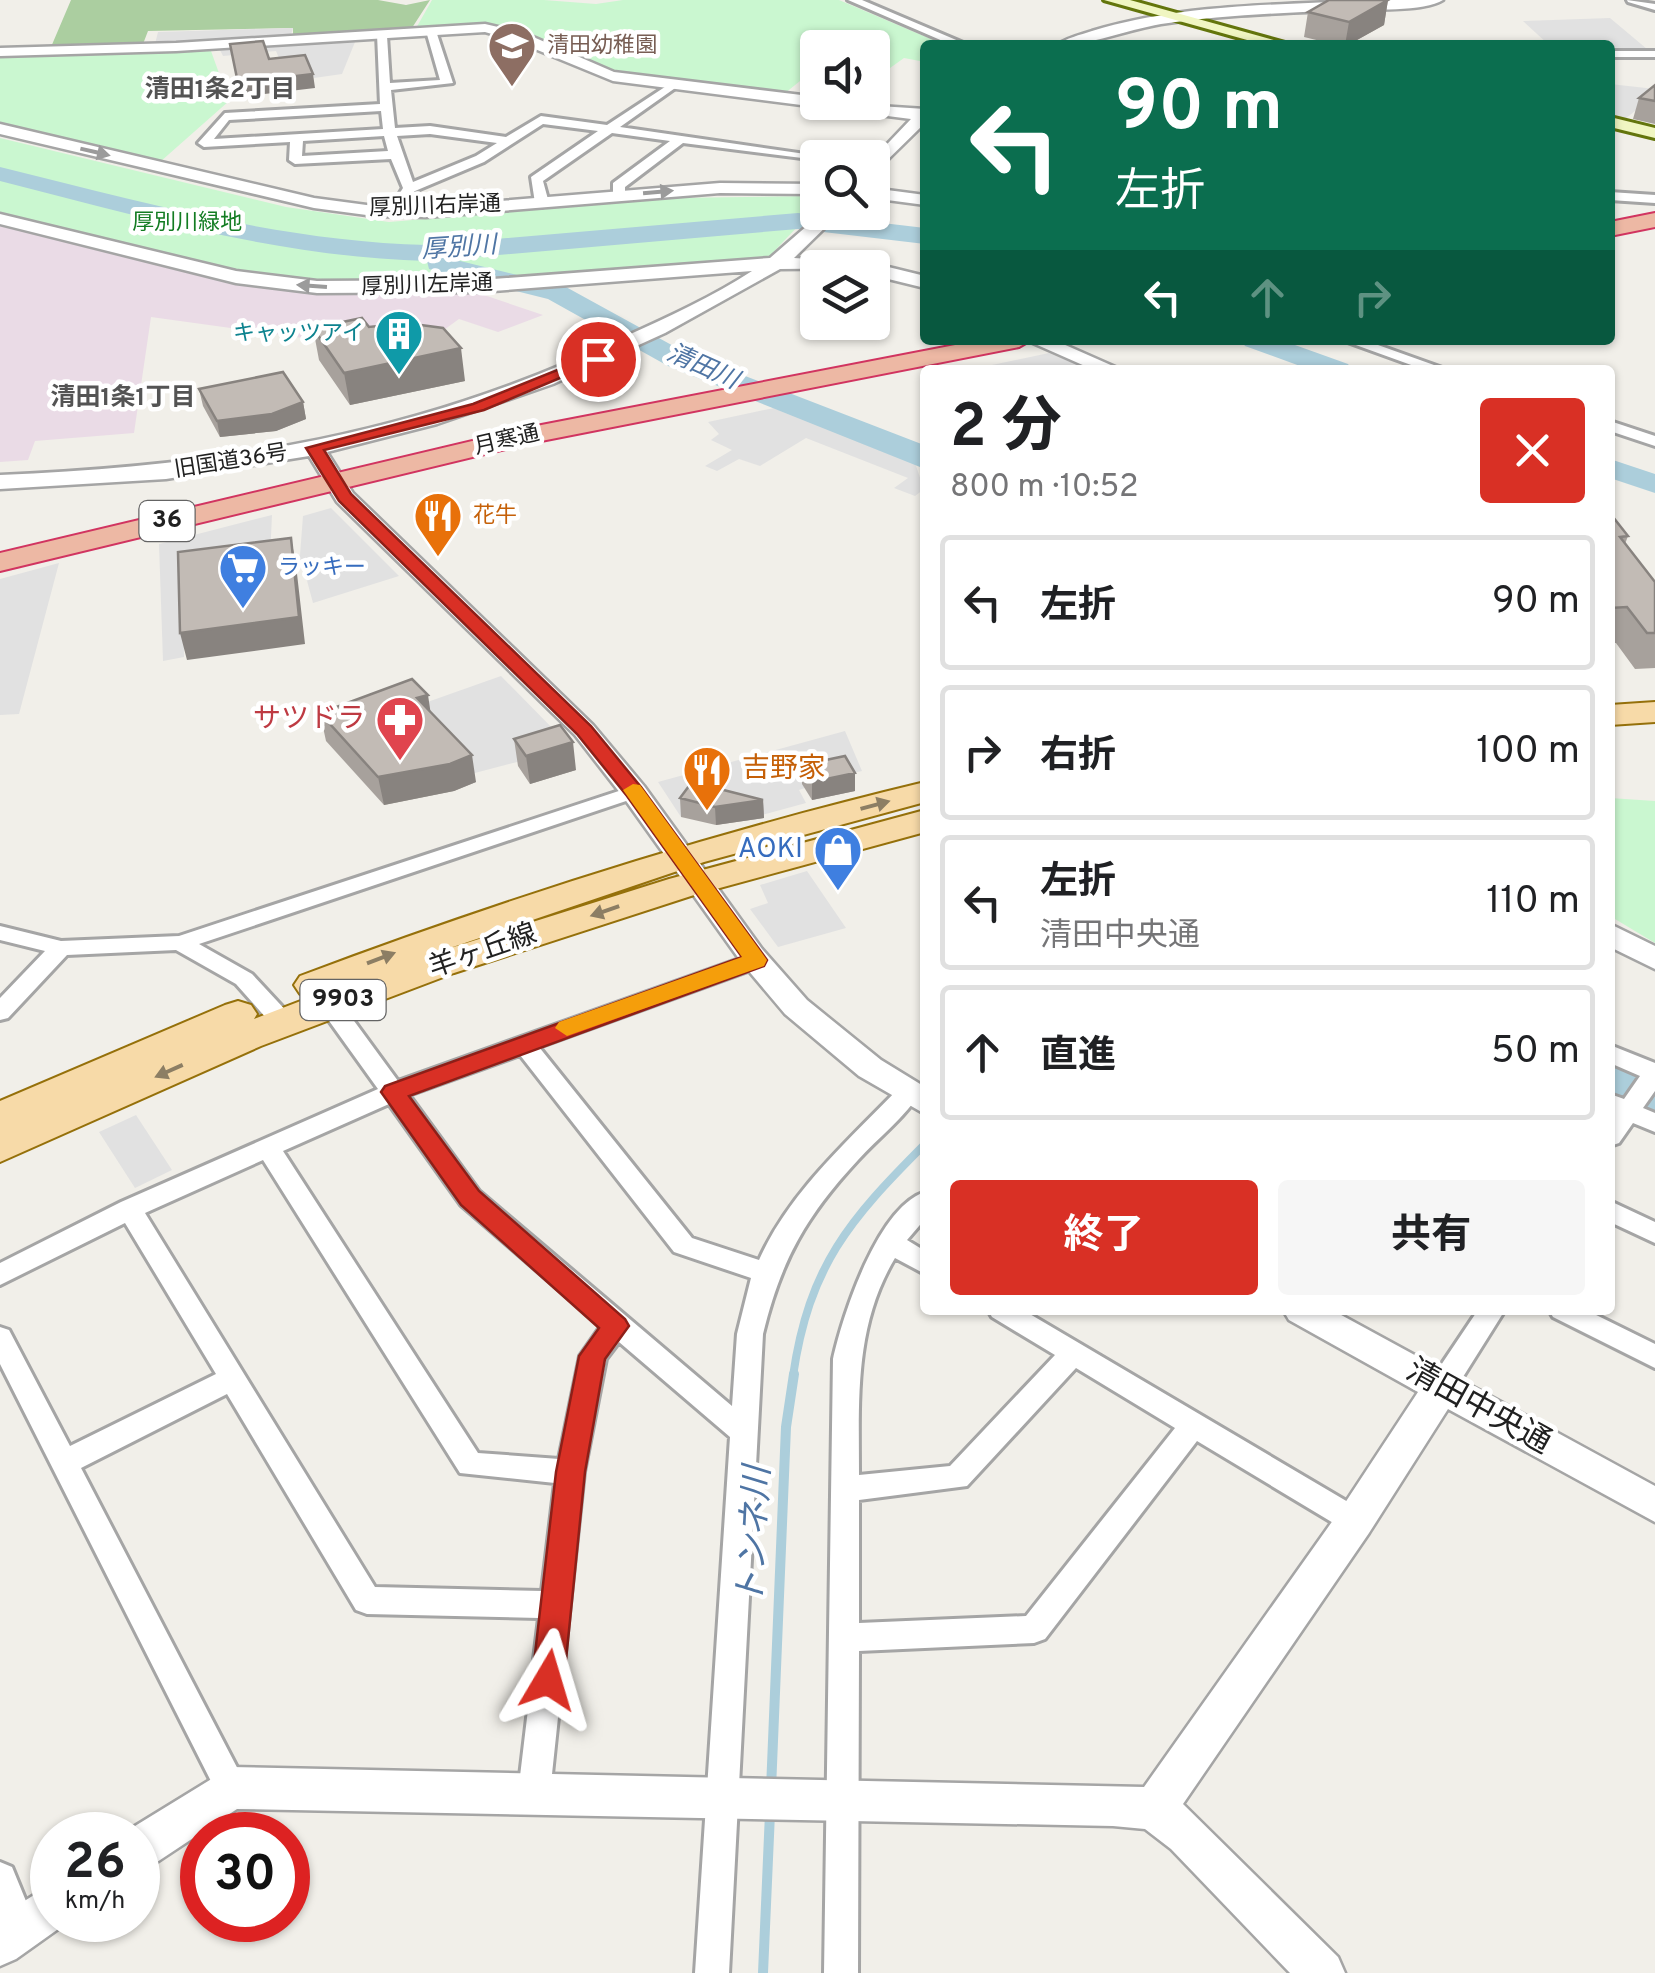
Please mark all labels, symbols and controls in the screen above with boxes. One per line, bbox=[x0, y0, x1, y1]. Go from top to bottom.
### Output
school or university icon: 清田幼稚園 bbox=[486, 20, 538, 88]
map controls bbox=[800, 30, 890, 340]
button: sound bbox=[800, 30, 890, 120]
place label: 清田幼稚園 bbox=[547, 33, 657, 60]
text: 90 m bbox=[1115, 66, 1283, 155]
district label: 清田1条2丁目 bbox=[145, 75, 295, 107]
icon: left bbox=[950, 80, 1080, 210]
button: search bbox=[800, 140, 890, 230]
one-way arrow bbox=[80, 145, 111, 160]
text: 左折 bbox=[1115, 165, 1205, 222]
one-way arrow bbox=[642, 184, 674, 200]
street label: 厚別川右岸通 bbox=[369, 191, 501, 223]
park label: 厚別川緑地 bbox=[132, 210, 242, 237]
water label: 厚別川 bbox=[420, 230, 501, 268]
button: layers bbox=[800, 250, 890, 340]
street label: 厚別川左岸通 bbox=[361, 270, 493, 302]
icon: left bbox=[1135, 270, 1190, 325]
icon: ahead bbox=[1240, 270, 1295, 325]
icon: right bbox=[1345, 270, 1400, 325]
one-way arrow bbox=[296, 278, 328, 294]
building icon: キャッツアイ bbox=[373, 308, 425, 376]
pin bbox=[556, 317, 641, 402]
place label: キャッツアイ bbox=[233, 321, 364, 348]
icon: arrive bbox=[571, 332, 626, 387]
water label: 清田川 bbox=[661, 338, 745, 399]
district label: 清田1条1丁目 bbox=[50, 383, 196, 415]
text: 2 分 bbox=[950, 392, 1062, 468]
button: close bbox=[1480, 398, 1585, 503]
street label: 月寒通 bbox=[472, 420, 542, 462]
street label: 旧国道36号 bbox=[172, 440, 290, 484]
text: 800 m · 10:52 bbox=[950, 468, 1139, 508]
restaurant icon: 花牛 bbox=[412, 490, 464, 558]
road number: 36 bbox=[140, 501, 194, 541]
place label: 花牛 bbox=[473, 503, 517, 530]
supermarket icon: ラッキー bbox=[217, 542, 269, 610]
place label: ラッキー bbox=[278, 555, 366, 582]
icon: left bbox=[955, 575, 1010, 630]
text: 90 m bbox=[1492, 578, 1580, 627]
text: 左折 bbox=[1040, 583, 1116, 632]
pharmacy icon: サツドラ bbox=[374, 694, 426, 762]
place label: サツドラ bbox=[253, 702, 365, 738]
icon: right bbox=[955, 725, 1010, 780]
text: 100 m bbox=[1476, 728, 1580, 777]
text: 右折 bbox=[1040, 733, 1116, 782]
restaurant icon: 吉野家 bbox=[681, 744, 733, 812]
place label: 吉野家 bbox=[742, 752, 826, 788]
one-way arrow bbox=[860, 796, 891, 812]
shop icon: AOKI bbox=[812, 824, 864, 892]
place label: AOKI bbox=[738, 832, 803, 868]
text: 左折 bbox=[1040, 859, 1116, 908]
icon: left bbox=[955, 875, 1010, 930]
text: 110 m bbox=[1486, 878, 1580, 927]
one-way arrow bbox=[590, 904, 620, 919]
street label: 羊ヶ丘線 bbox=[424, 917, 542, 987]
text: 清田中央通 bbox=[1040, 917, 1200, 957]
one-way arrow bbox=[366, 950, 396, 966]
road number: 9903 bbox=[300, 980, 386, 1020]
icon: ahead bbox=[955, 1025, 1010, 1080]
text: 50 m bbox=[1491, 1028, 1580, 1077]
text: 直進 bbox=[1040, 1033, 1116, 1082]
one-way arrow bbox=[154, 1063, 184, 1079]
button: 終了 bbox=[950, 1180, 1258, 1295]
button: 共有 bbox=[1278, 1180, 1585, 1295]
street label: 清田中央通 bbox=[1398, 1352, 1558, 1464]
water label: トンネ川 bbox=[730, 1461, 782, 1607]
position arrow bbox=[496, 1628, 600, 1732]
speed limit sign: 30 bbox=[180, 1812, 310, 1942]
text: 26 bbox=[64, 1833, 126, 1896]
text: km/h bbox=[65, 1886, 125, 1918]

